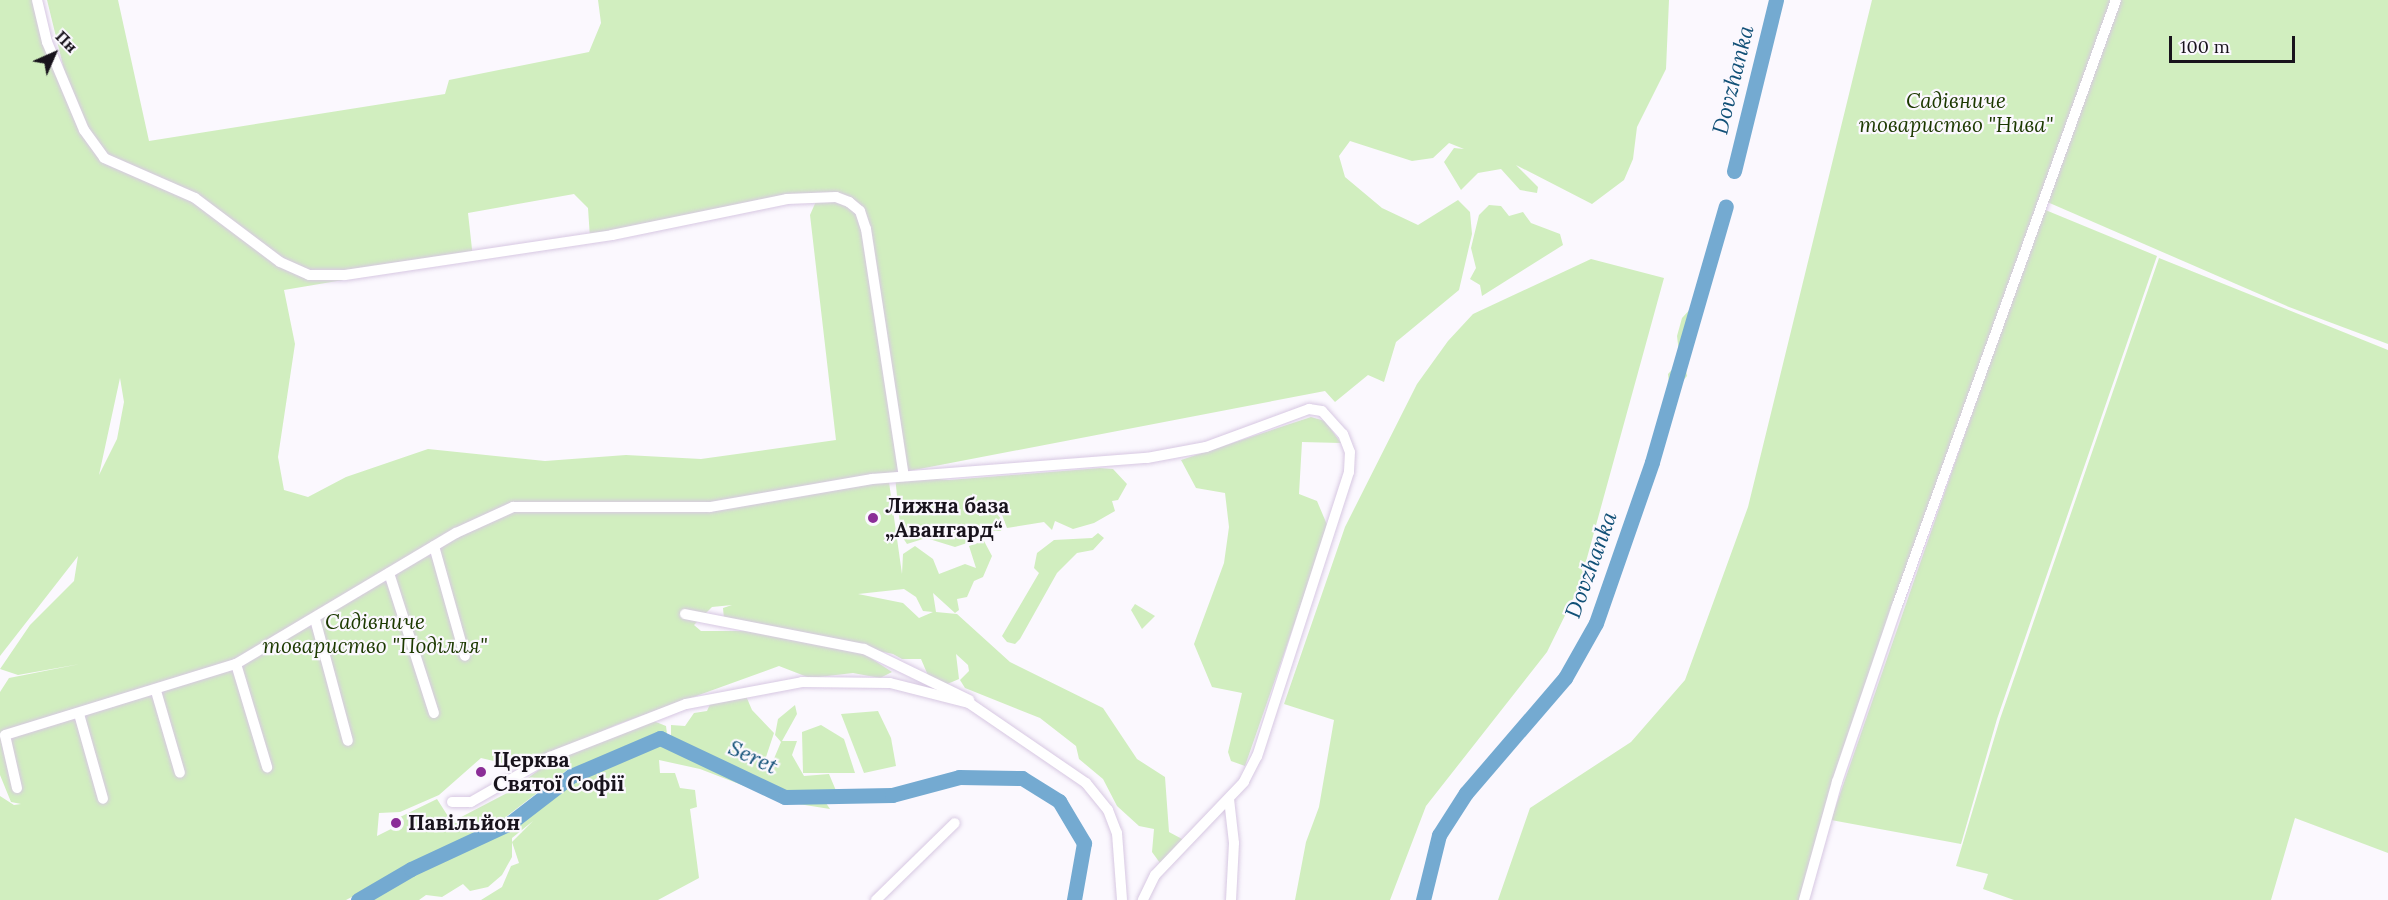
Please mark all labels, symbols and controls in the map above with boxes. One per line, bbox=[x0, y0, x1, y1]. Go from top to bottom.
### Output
water label: Dovzhanka bbox=[1707, 23, 1759, 137]
north arrow bbox=[24, 24, 84, 84]
scale bar bbox=[2172, 24, 2298, 62]
text: Пн bbox=[51, 26, 82, 57]
text: 100 m bbox=[2180, 35, 2230, 58]
park label: Садівниче товариство "Нива" bbox=[1859, 88, 2053, 138]
place label: Лижна база „Авангард“ bbox=[885, 493, 1009, 543]
water label: Dovzhanka bbox=[1560, 508, 1622, 622]
marker: Лижна база „Авангард“ bbox=[866, 511, 880, 525]
park label: Садівниче товариство "Поділля" bbox=[263, 609, 487, 659]
water label: Seret bbox=[724, 734, 782, 780]
place label: Церква Святої Софії bbox=[493, 747, 624, 797]
marker: Церква Святої Софії bbox=[474, 765, 488, 779]
place label: Павільйон bbox=[408, 810, 520, 836]
marker: Павільйон bbox=[389, 816, 403, 830]

